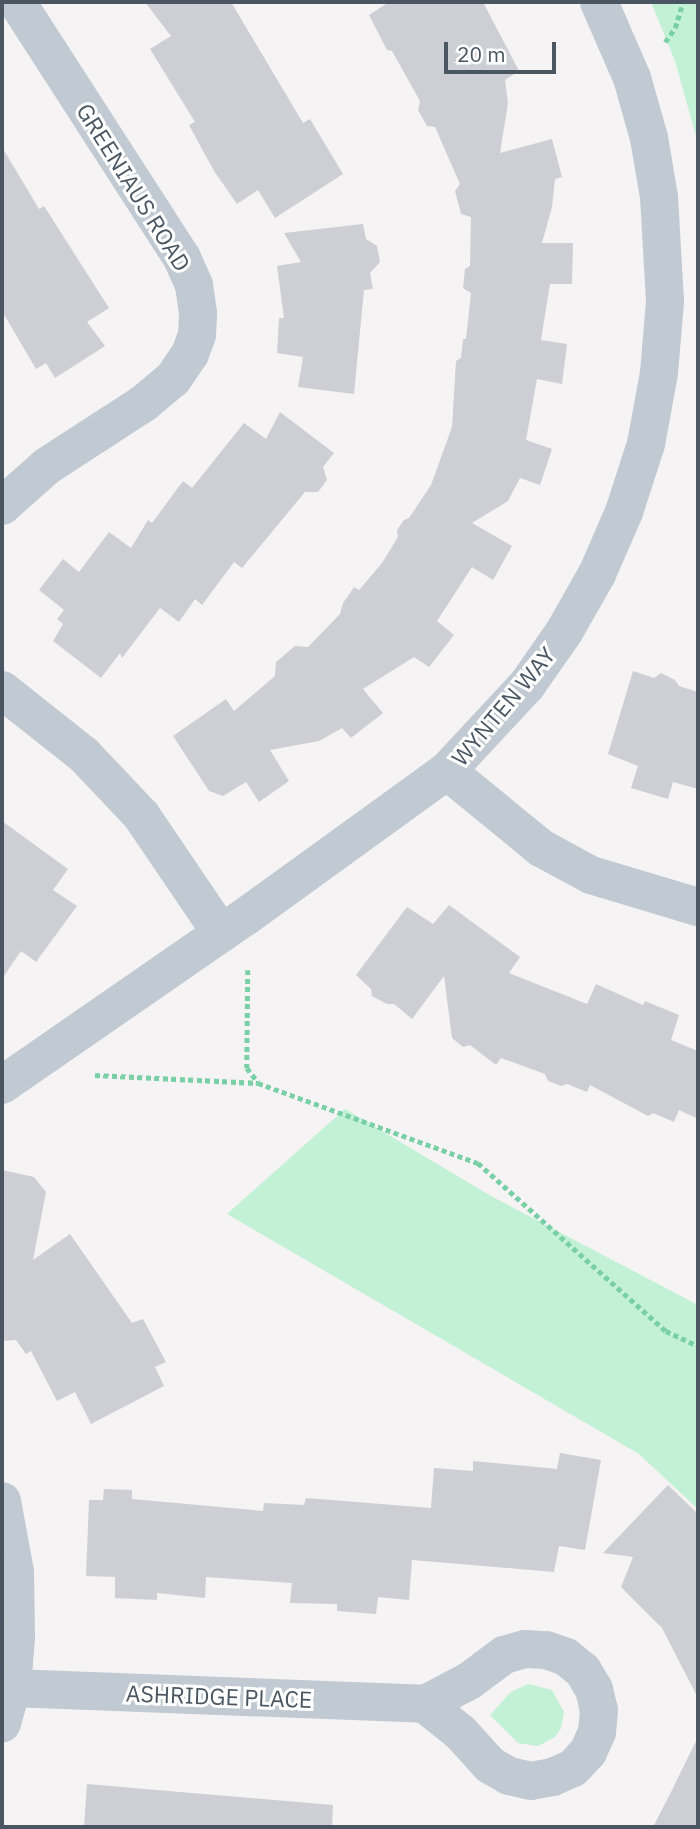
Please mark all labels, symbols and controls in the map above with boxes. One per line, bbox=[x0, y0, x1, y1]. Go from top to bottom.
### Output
scale bar bbox=[448, 28, 560, 72]
text: 20 m bbox=[457, 40, 506, 68]
street label: GREENIAUS ROAD bbox=[71, 98, 197, 276]
street label: WYNTEN WAY bbox=[445, 641, 561, 771]
street label: ASHRIDGE PLACE bbox=[125, 1679, 313, 1713]

